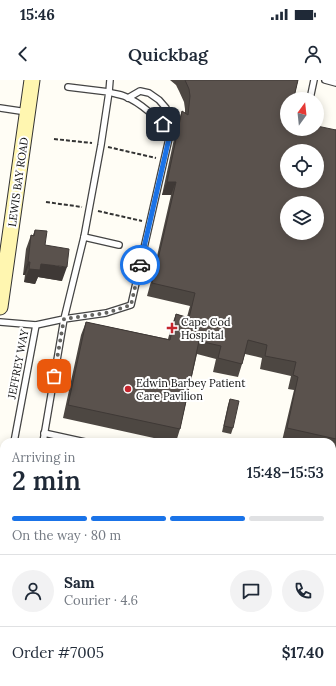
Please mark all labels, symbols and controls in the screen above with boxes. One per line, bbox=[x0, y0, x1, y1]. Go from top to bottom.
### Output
text: 15:46 bbox=[20, 5, 55, 24]
icon: back bbox=[12, 43, 34, 65]
text: Quickbag bbox=[128, 43, 208, 66]
icon: person bbox=[302, 43, 324, 65]
north arrow bbox=[280, 92, 324, 136]
map controls bbox=[280, 92, 324, 240]
pin bbox=[146, 107, 180, 141]
icon: home bbox=[152, 113, 174, 135]
street label: LEWIS BAY ROAD bbox=[5, 136, 31, 228]
button: locate bbox=[280, 144, 324, 188]
button: layers bbox=[280, 196, 324, 240]
courier bbox=[120, 245, 160, 285]
icon: car bbox=[129, 254, 151, 276]
place label: Cape Cod Hospital bbox=[181, 315, 231, 342]
marker: Cape Cod Hospital bbox=[166, 322, 178, 334]
street label: JEFFREY WAY bbox=[4, 327, 32, 401]
pin bbox=[37, 359, 71, 393]
icon: bag bbox=[43, 365, 65, 387]
place label: Edwin Barbey Patient Care Pavilion bbox=[136, 376, 246, 403]
marker: Edwin Barbey Patient Care Pavilion bbox=[123, 384, 133, 394]
text: Arriving in bbox=[12, 449, 75, 466]
text: 15:48–15:53 bbox=[247, 463, 324, 482]
text: 2 min bbox=[12, 464, 81, 497]
text: On the way · 80 m bbox=[12, 527, 121, 544]
button: person bbox=[12, 570, 54, 612]
button: chat bbox=[230, 570, 272, 612]
button: phone bbox=[282, 570, 324, 612]
text: Sam bbox=[64, 573, 95, 592]
text: Courier · 4.6 bbox=[64, 592, 138, 609]
text: Order #7005 bbox=[12, 643, 104, 662]
text: $17.40 bbox=[282, 643, 324, 662]

